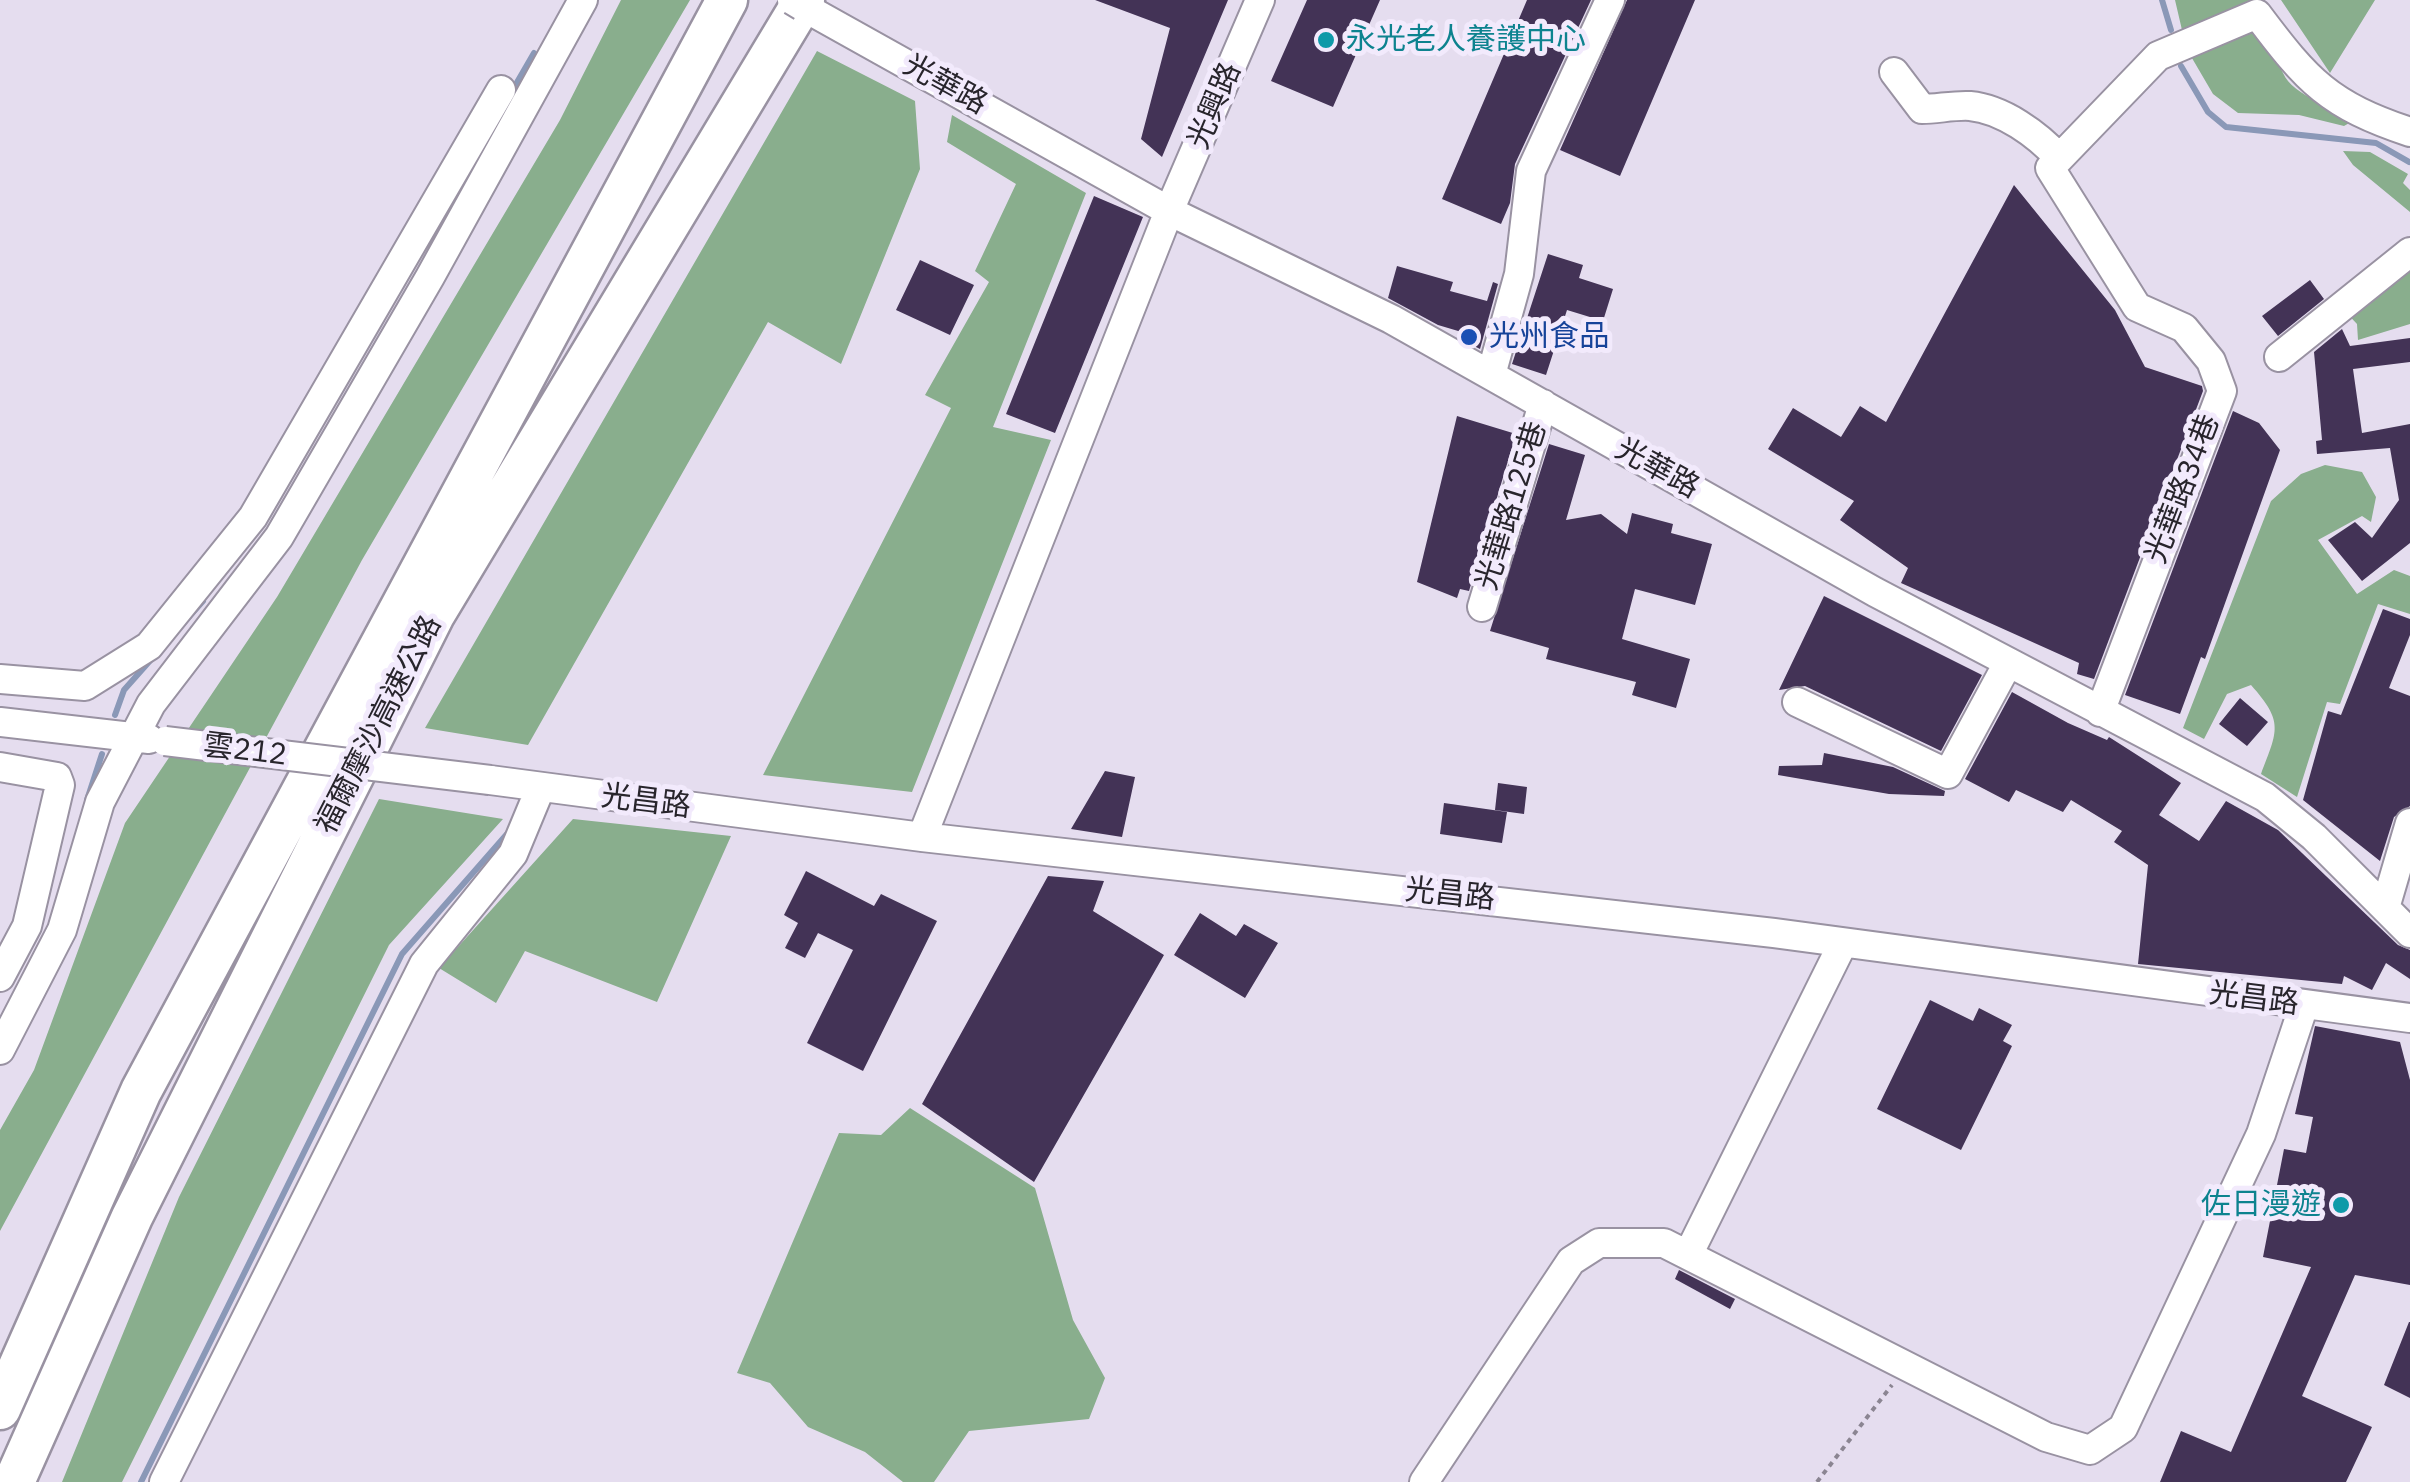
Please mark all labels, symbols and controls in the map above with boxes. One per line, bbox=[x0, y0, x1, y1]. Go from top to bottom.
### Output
place label: 永光老人養護中心 bbox=[1346, 22, 1586, 58]
marker: 永光老人養護中心 bbox=[1315, 29, 1337, 51]
street label: 光華路 bbox=[897, 47, 993, 123]
street label: 光興路 bbox=[1181, 58, 1249, 154]
place label: 光州食品 bbox=[1489, 319, 1609, 355]
marker: 光州食品 bbox=[1458, 326, 1480, 348]
street label: 光華路34巷 bbox=[2138, 410, 2228, 568]
street label: 光華路125巷 bbox=[1469, 418, 1555, 594]
street label: 光華路 bbox=[1609, 431, 1705, 507]
street label: 福爾摩沙高速公路 bbox=[308, 610, 450, 840]
street label: 雲212 bbox=[201, 728, 289, 774]
street label: 光昌路 bbox=[599, 779, 693, 825]
street label: 光昌路 bbox=[1403, 872, 1497, 918]
street label: 光昌路 bbox=[2207, 976, 2301, 1022]
place label: 佐日漫遊 bbox=[2201, 1187, 2321, 1223]
marker: 佐日漫遊 bbox=[2330, 1194, 2352, 1216]

